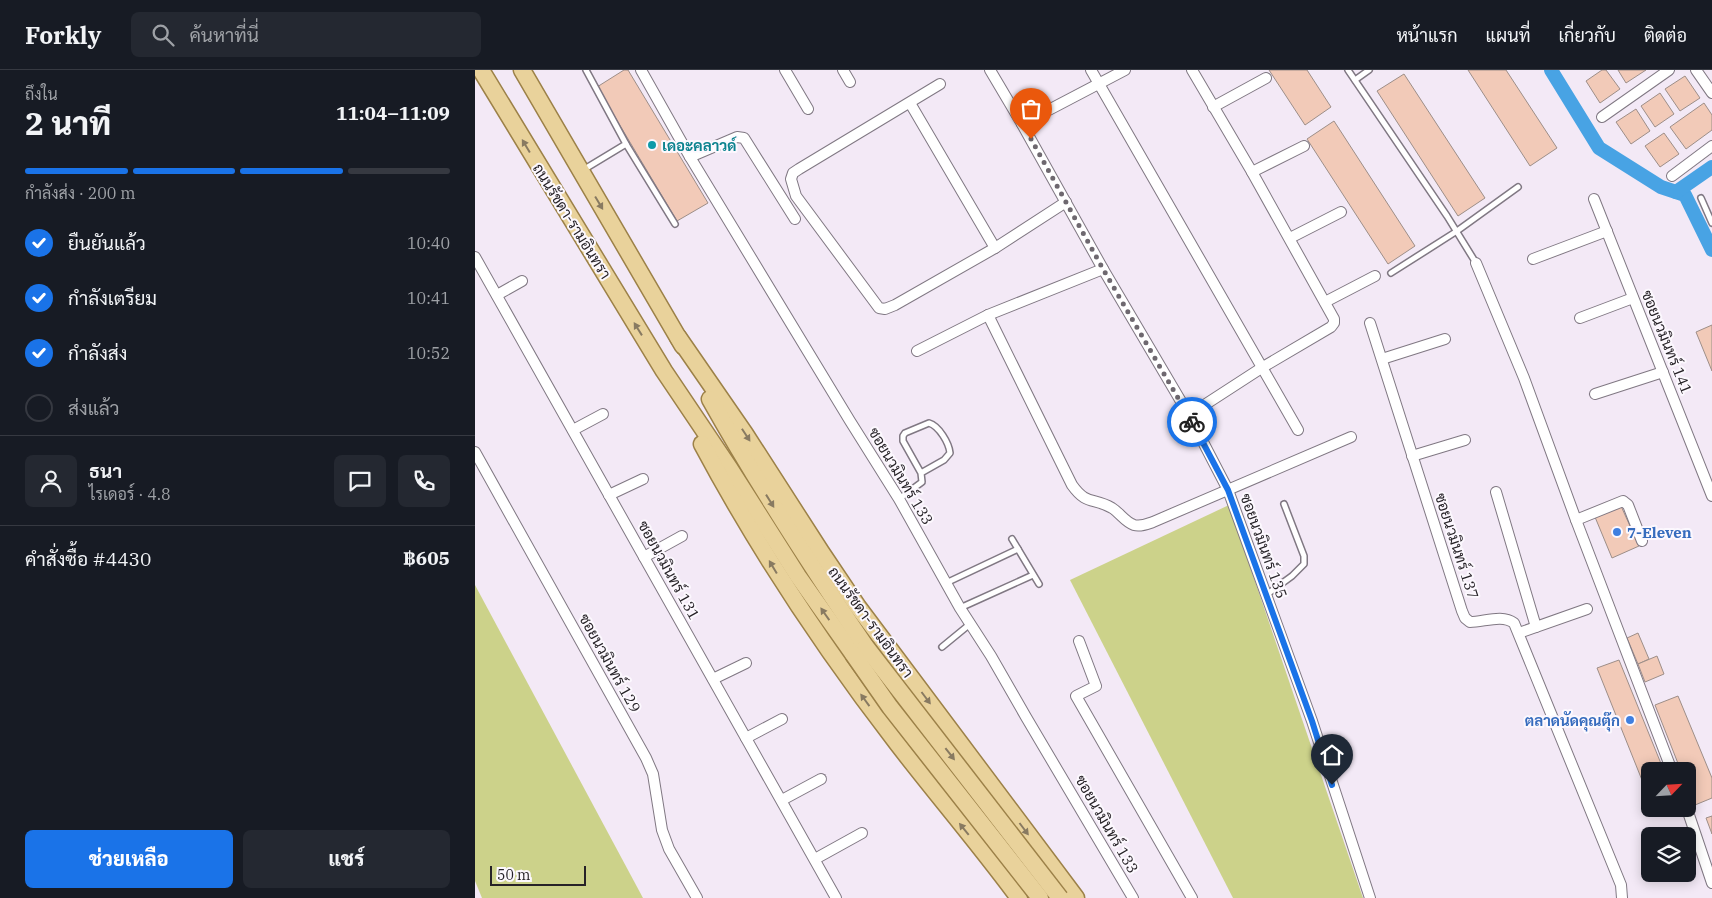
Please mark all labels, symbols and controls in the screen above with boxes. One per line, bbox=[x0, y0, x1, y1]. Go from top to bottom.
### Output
search box bbox=[131, 12, 481, 57]
text: Forkly bbox=[25, 19, 101, 51]
icon: search bbox=[149, 21, 177, 49]
text: ค้นหาที่นี่ bbox=[189, 23, 259, 47]
text: หน้าแรก bbox=[1396, 24, 1458, 47]
text: แผนที่ bbox=[1486, 24, 1530, 47]
text: เกี่ยวกับ bbox=[1558, 24, 1616, 47]
text: ติดต่อ bbox=[1644, 24, 1687, 47]
text: ถึงใน bbox=[25, 84, 58, 104]
pin bbox=[1010, 88, 1052, 139]
icon: bag bbox=[1017, 95, 1045, 123]
text: 11:04–11:09 bbox=[336, 101, 450, 125]
text: 2 นาที bbox=[25, 102, 111, 144]
place label: เดอะคลาวด์ bbox=[662, 136, 737, 155]
one-way arrow bbox=[522, 139, 530, 154]
marker: เดอะคลาวด์ bbox=[646, 139, 658, 151]
street label: ถนนรัชดา-รามอินทรา bbox=[529, 160, 615, 282]
text: กำลังส่ง · 200 m bbox=[25, 183, 135, 203]
one-way arrow bbox=[595, 196, 604, 209]
icon: check bbox=[25, 229, 53, 257]
text: ยืนยันแล้ว bbox=[68, 231, 146, 255]
text: 10:40 bbox=[407, 233, 450, 253]
icon: check bbox=[25, 284, 53, 312]
text: กำลังเตรียม bbox=[68, 286, 157, 310]
street label: ซอยนวมินทร์ 141 bbox=[1638, 287, 1696, 397]
text: 10:41 bbox=[407, 288, 450, 308]
one-way arrow bbox=[634, 323, 643, 336]
icon: check bbox=[25, 339, 53, 367]
text: กำลังส่ง bbox=[68, 341, 127, 365]
text: 10:52 bbox=[407, 343, 450, 363]
text: ส่งแล้ว bbox=[68, 396, 119, 420]
courier bbox=[1167, 397, 1217, 447]
icon: bike bbox=[1178, 408, 1206, 436]
street label: ซอยนวมินทร์ 133 bbox=[864, 424, 938, 528]
one-way arrow bbox=[741, 428, 750, 441]
button: person bbox=[25, 455, 77, 507]
button: chat bbox=[334, 455, 386, 507]
button: phone bbox=[398, 455, 450, 507]
text: ธนา bbox=[89, 459, 122, 483]
text: ไรเดอร์ · 4.8 bbox=[89, 484, 171, 504]
street label: ซอยนวมินทร์ 135 bbox=[1236, 491, 1292, 601]
street label: ซอยนวมินทร์ 137 bbox=[1431, 491, 1483, 601]
one-way arrow bbox=[766, 495, 775, 508]
street label: ซอยนวมินทร์ 131 bbox=[634, 517, 704, 623]
place label: 7-Eleven bbox=[1627, 523, 1692, 542]
marker: 7-Eleven bbox=[1611, 526, 1623, 538]
text: ฿605 bbox=[403, 546, 450, 570]
text: คำสั่งซื้อ #4430 bbox=[25, 547, 151, 571]
one-way arrow bbox=[768, 560, 777, 573]
street label: ถนนรัชดา-รามอินทรา bbox=[824, 563, 918, 681]
one-way arrow bbox=[820, 607, 830, 621]
street label: ซอยนวมินทร์ 129 bbox=[575, 610, 645, 716]
one-way arrow bbox=[921, 691, 931, 705]
one-way arrow bbox=[860, 694, 871, 707]
place label: ตลาดนัดคุณตุ๊ก bbox=[1525, 711, 1620, 732]
marker: ตลาดนัดคุณตุ๊ก bbox=[1624, 714, 1636, 726]
pin bbox=[1311, 734, 1353, 785]
icon: home bbox=[1318, 741, 1346, 769]
one-way arrow bbox=[944, 747, 955, 760]
north arrow bbox=[1641, 762, 1696, 818]
map controls bbox=[1641, 762, 1696, 882]
street label: ซอยนวมินทร์ 133 bbox=[1071, 772, 1143, 876]
one-way arrow bbox=[1018, 822, 1029, 835]
one-way arrow bbox=[959, 823, 970, 836]
button: layers bbox=[1641, 827, 1696, 882]
button: ช่วยเหลือ bbox=[25, 830, 233, 888]
button: แชร์ bbox=[243, 830, 450, 888]
scale bar bbox=[490, 863, 586, 886]
text: 50 m bbox=[497, 866, 530, 884]

